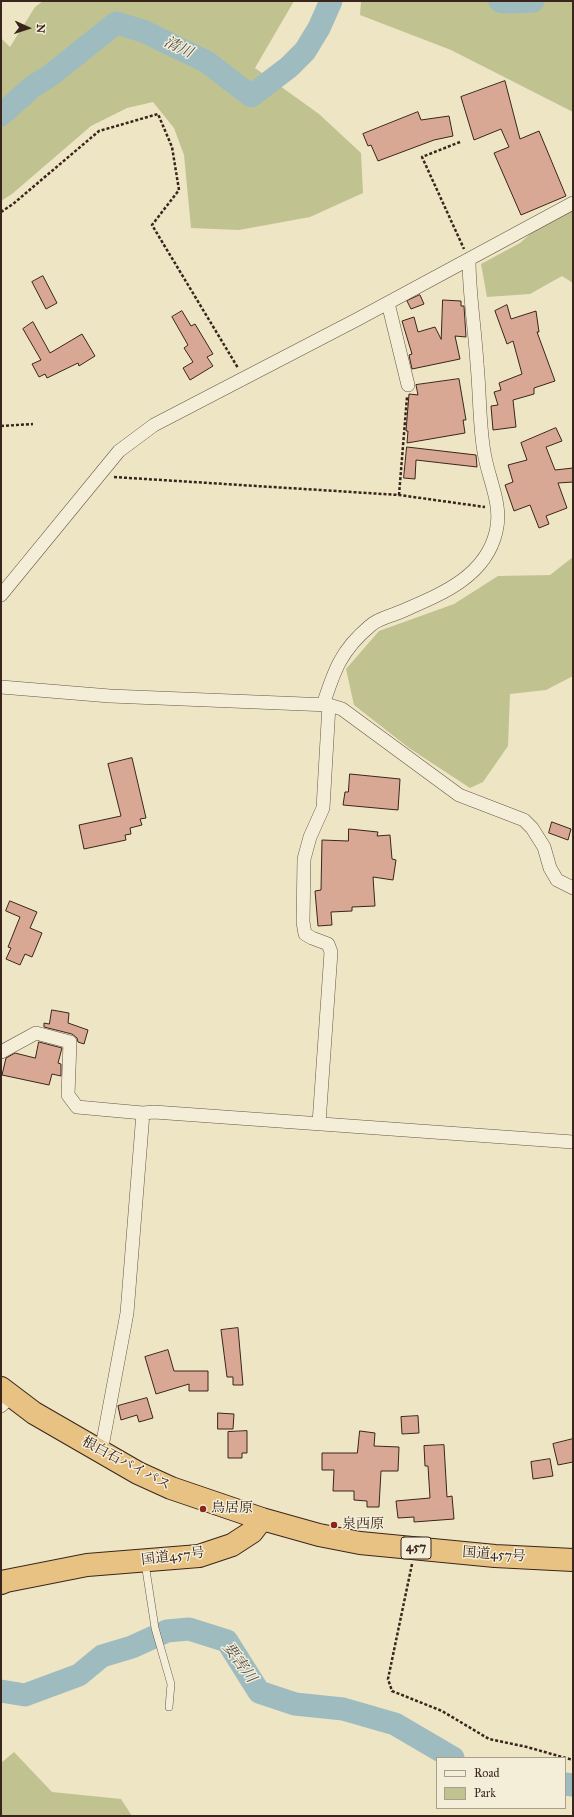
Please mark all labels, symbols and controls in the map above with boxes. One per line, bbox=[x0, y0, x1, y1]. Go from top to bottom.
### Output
north arrow bbox=[8, 8, 48, 48]
text: N bbox=[34, 24, 47, 34]
water label: 清川 bbox=[161, 33, 195, 63]
street label: 根白石バイパス bbox=[79, 1434, 173, 1494]
place label: 鳥居原 bbox=[211, 1501, 253, 1517]
marker: 鳥居原 bbox=[198, 1504, 208, 1514]
place label: 泉西原 bbox=[342, 1517, 384, 1533]
marker: 泉西原 bbox=[329, 1520, 339, 1530]
road number: 457 bbox=[401, 1537, 431, 1559]
street label: 国道457号 bbox=[462, 1544, 526, 1566]
street label: 国道457号 bbox=[140, 1545, 206, 1569]
water label: 要害川 bbox=[218, 1640, 260, 1686]
legend bbox=[436, 1757, 566, 1809]
text: Road bbox=[474, 1766, 500, 1780]
text: Park bbox=[474, 1786, 496, 1800]

